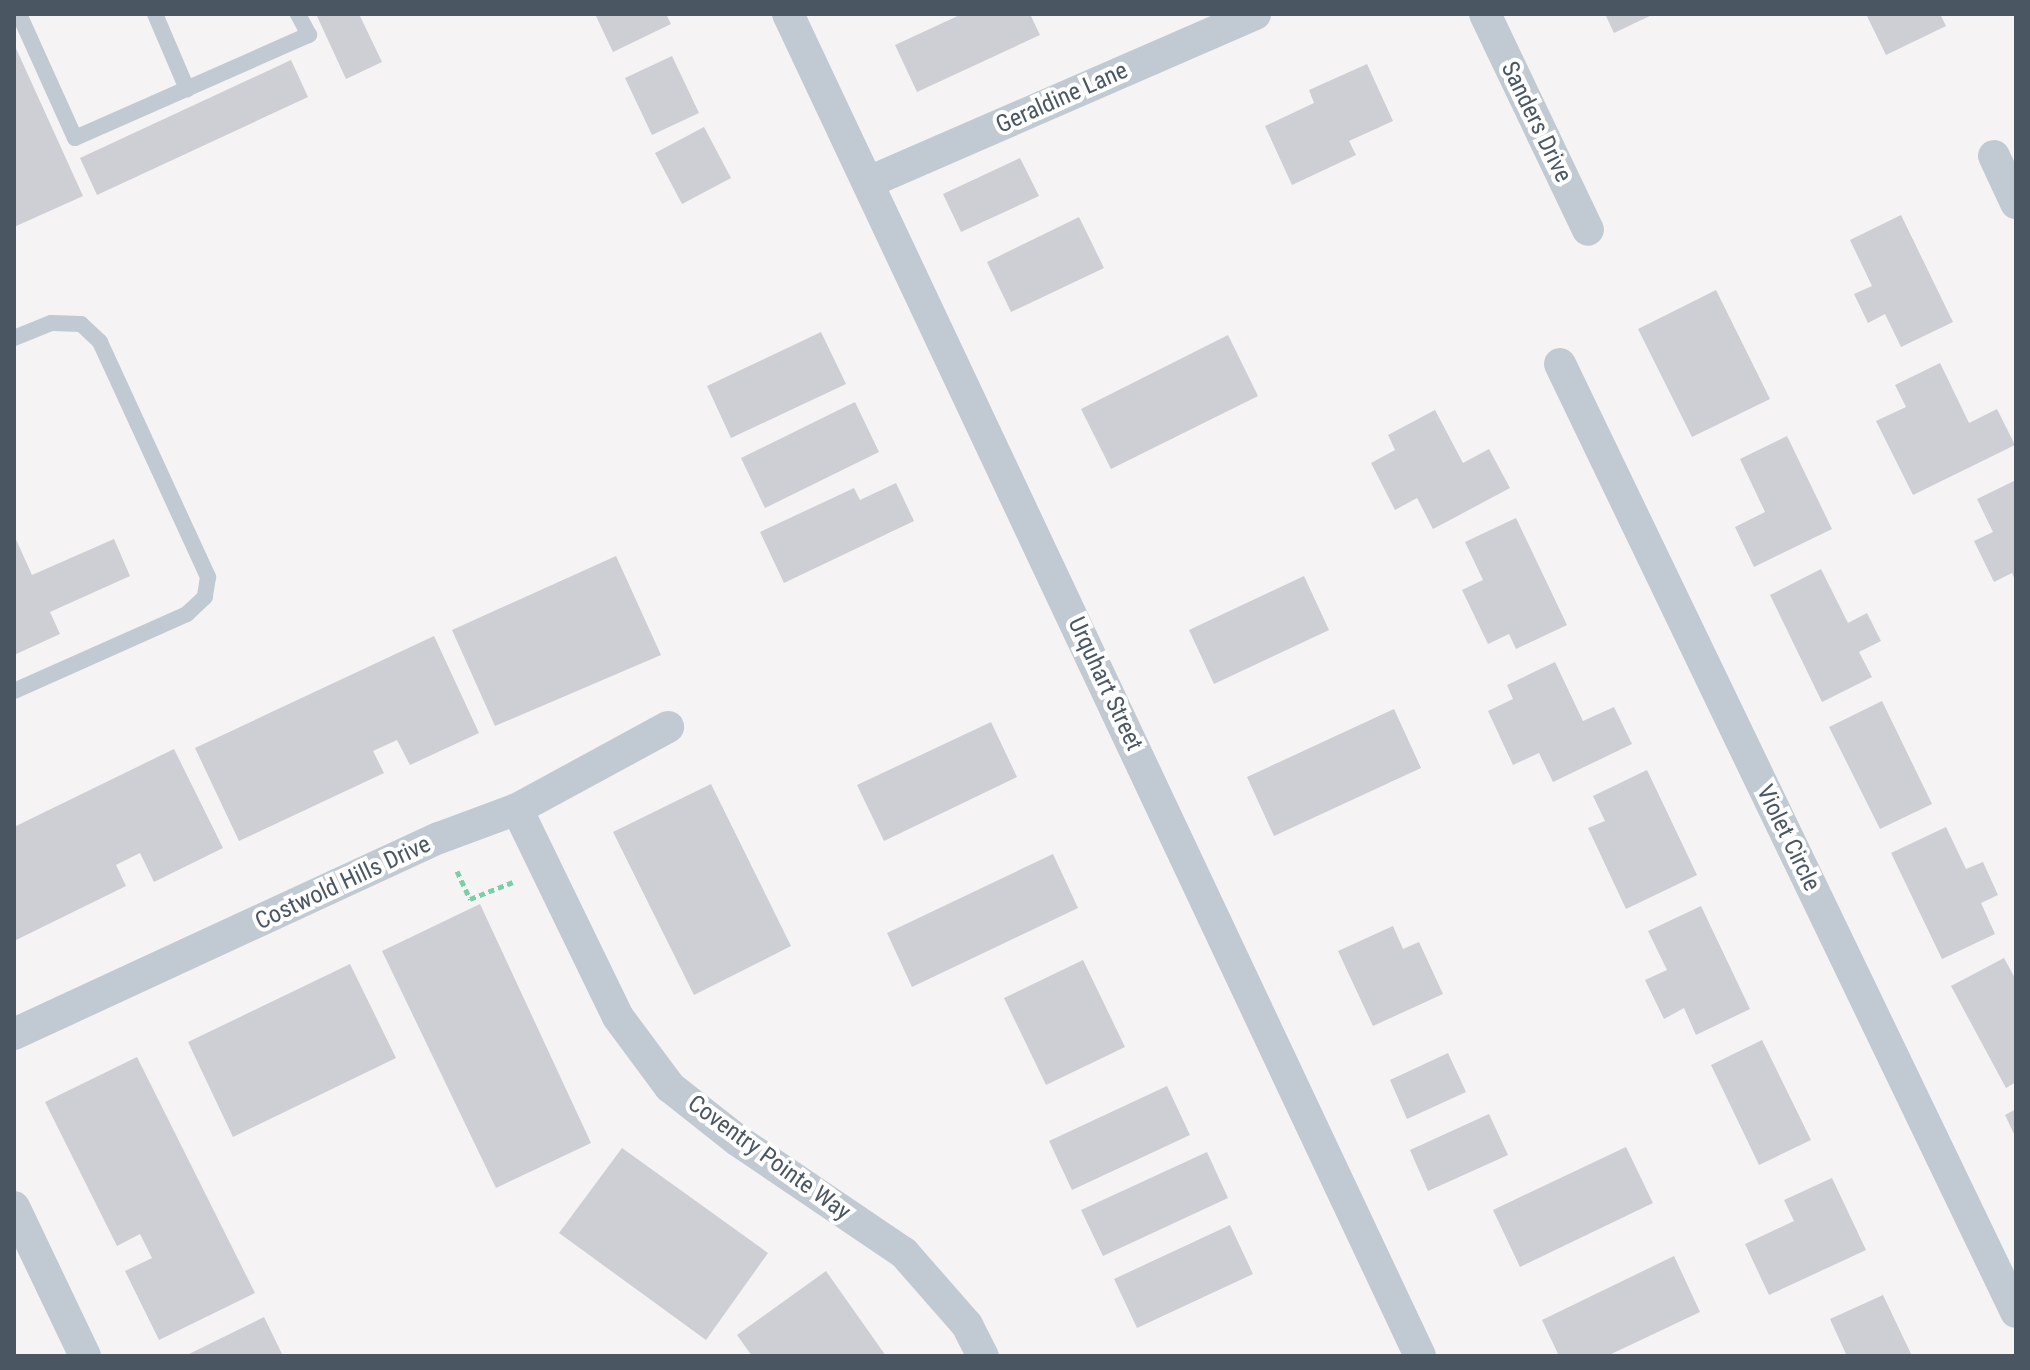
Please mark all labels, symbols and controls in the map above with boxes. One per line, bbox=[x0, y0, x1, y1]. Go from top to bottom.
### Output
street label: Geraldine Lane bbox=[992, 56, 1132, 140]
street label: Sanders Drive bbox=[1494, 57, 1578, 187]
street label: Urquhart Street bbox=[1062, 613, 1148, 755]
street label: Violet Circle bbox=[1750, 780, 1826, 896]
street label: Costwold Hills Drive bbox=[251, 830, 435, 936]
street label: Coventry Pointe Way bbox=[682, 1089, 856, 1227]

